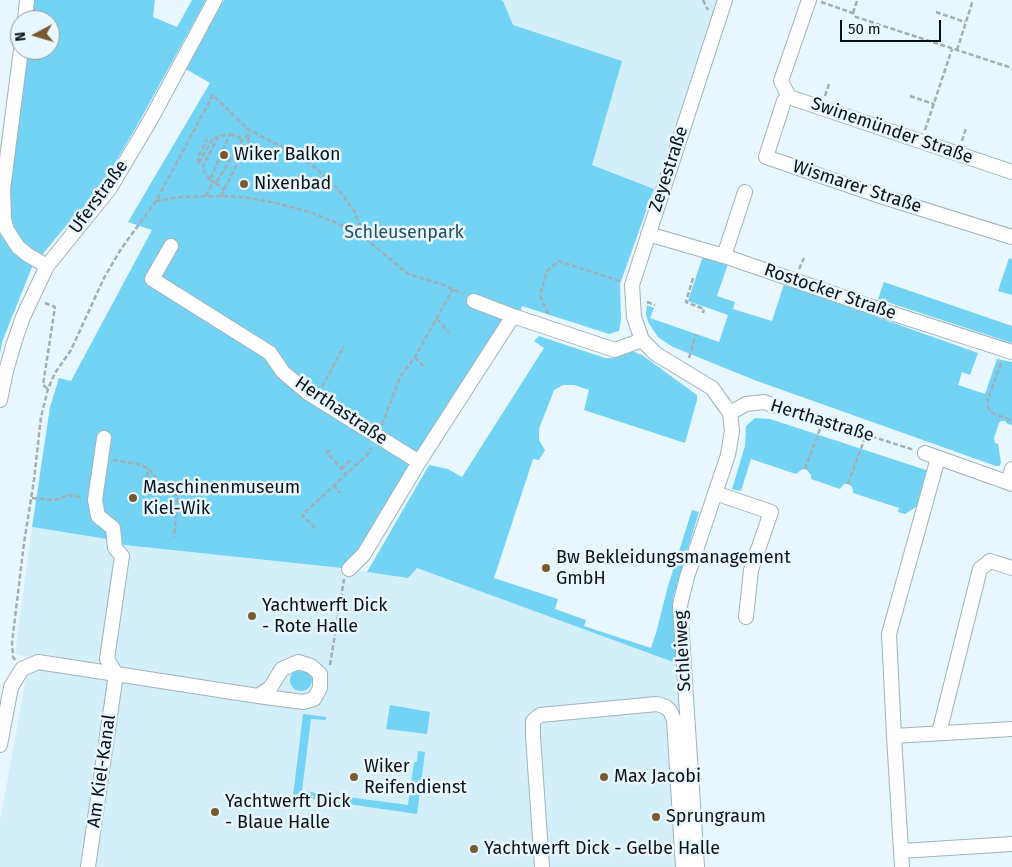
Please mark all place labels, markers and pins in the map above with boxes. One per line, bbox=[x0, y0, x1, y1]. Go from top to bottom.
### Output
place label: Wiker Balkon bbox=[234, 144, 340, 166]
marker: Wiker Balkon bbox=[218, 149, 230, 161]
place label: Nixenbad bbox=[254, 173, 331, 195]
marker: Nixenbad bbox=[238, 178, 250, 190]
place label: Maschinenmuseum Kiel-Wik bbox=[143, 477, 300, 520]
marker: Maschinenmuseum Kiel-Wik bbox=[127, 492, 139, 504]
place label: Bw Bekleidungsmanagement GmbH bbox=[556, 547, 791, 590]
marker: Bw Bekleidungsmanagement GmbH bbox=[540, 562, 552, 574]
place label: Yachtwerft Dick - Rote Halle bbox=[262, 595, 387, 638]
marker: Yachtwerft Dick - Rote Halle bbox=[246, 610, 258, 622]
place label: Wiker Reifendienst bbox=[364, 756, 467, 799]
place label: Max Jacobi bbox=[614, 766, 701, 788]
marker: Wiker Reifendienst bbox=[348, 771, 360, 783]
marker: Max Jacobi bbox=[598, 771, 610, 783]
place label: Yachtwerft Dick - Blaue Halle bbox=[225, 791, 350, 834]
marker: Yachtwerft Dick - Blaue Halle bbox=[209, 806, 221, 818]
place label: Sprungraum bbox=[666, 806, 766, 828]
marker: Sprungraum bbox=[650, 811, 662, 823]
place label: Yachtwerft Dick - Gelbe Halle bbox=[484, 838, 720, 860]
marker: Yachtwerft Dick - Gelbe Halle bbox=[468, 843, 480, 855]

